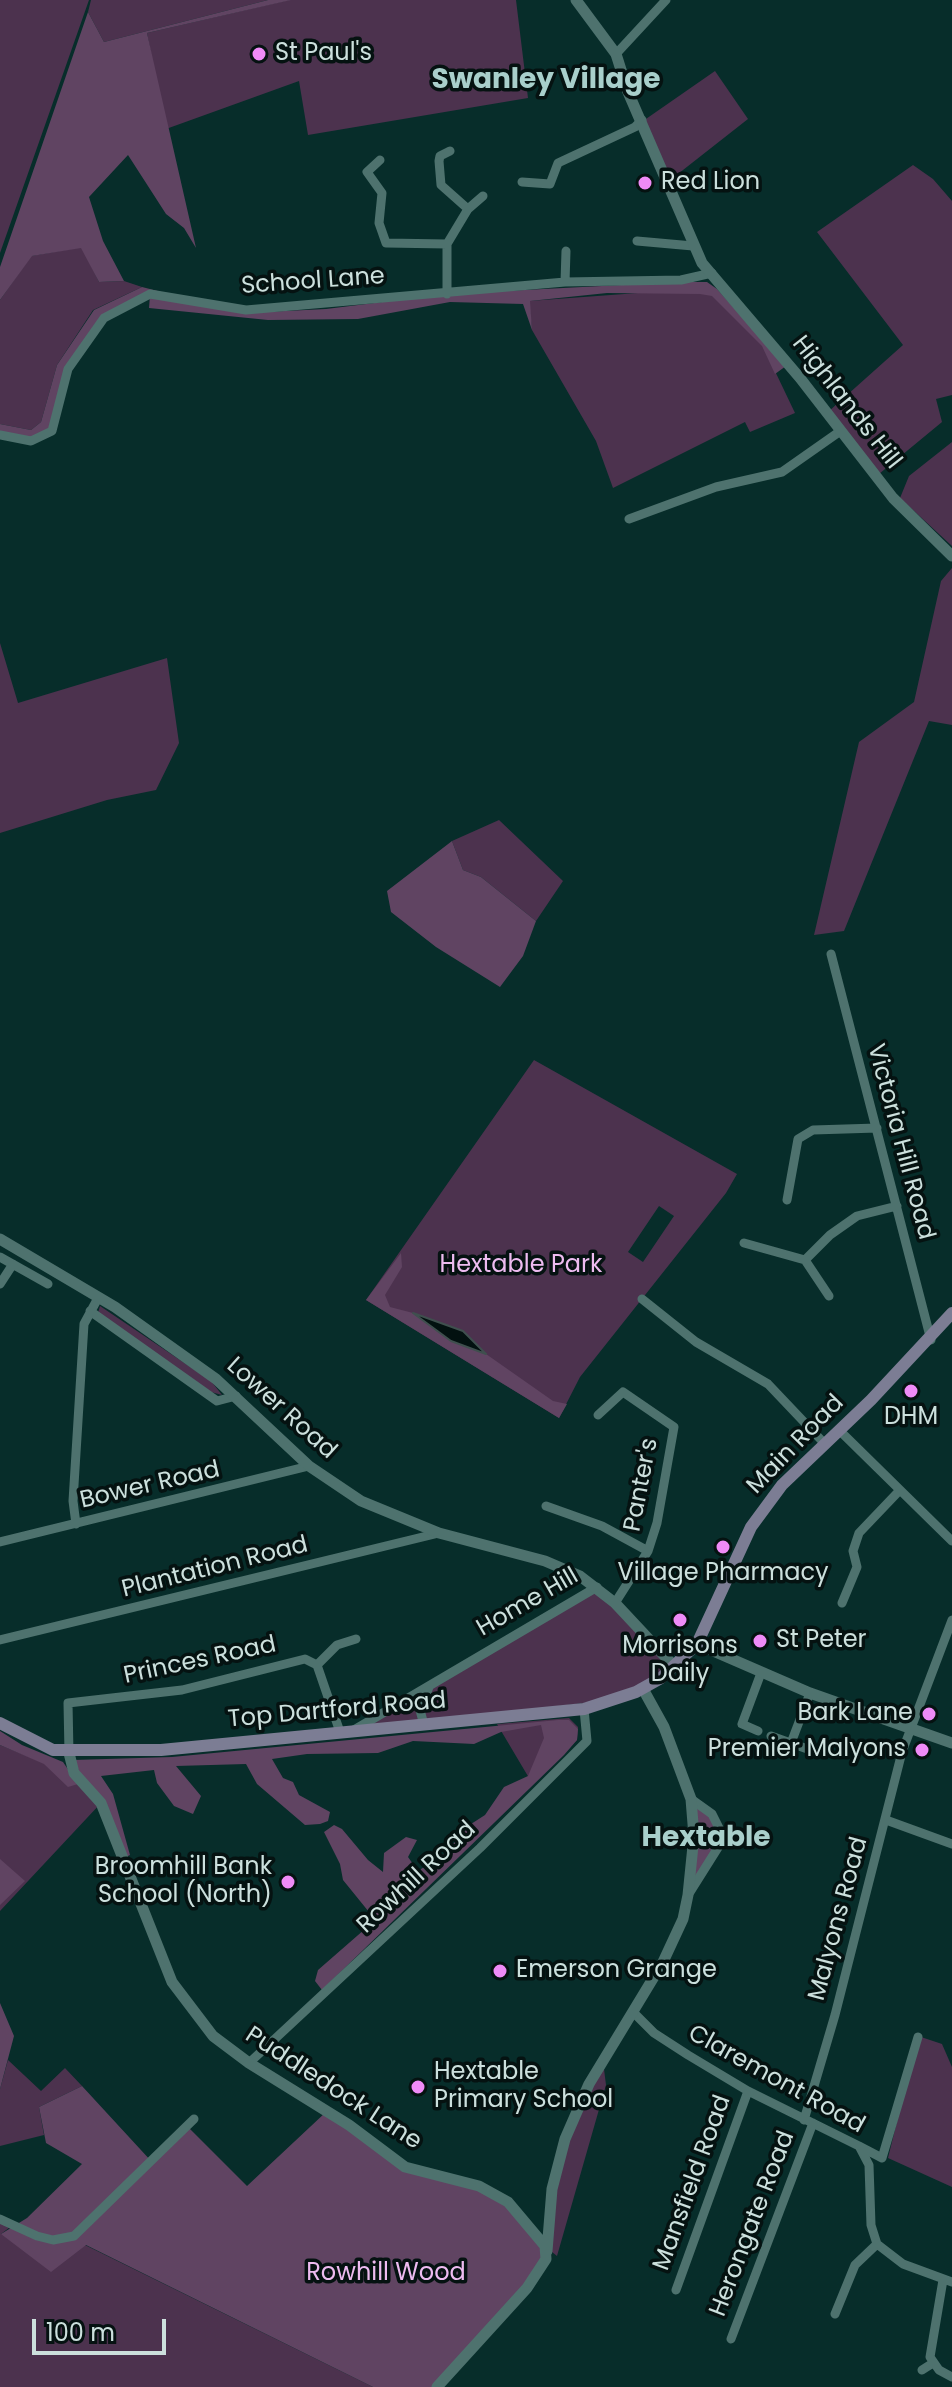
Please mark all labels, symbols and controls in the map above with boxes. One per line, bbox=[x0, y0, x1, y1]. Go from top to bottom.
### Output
place label: St Paul's bbox=[275, 40, 372, 68]
marker: St Paul's bbox=[250, 45, 268, 63]
district label: Swanley Village bbox=[432, 64, 660, 98]
place label: Red Lion bbox=[661, 169, 760, 197]
marker: Red Lion bbox=[636, 174, 654, 192]
street label: School Lane bbox=[240, 263, 386, 301]
street label: Highlands Hill bbox=[785, 331, 907, 475]
street label: Victoria Hill Road bbox=[860, 1041, 940, 1243]
park label: Hextable Park bbox=[440, 1252, 602, 1280]
street label: Lower Road bbox=[220, 1352, 342, 1466]
marker: DHM bbox=[902, 1382, 920, 1400]
street label: Main Road bbox=[742, 1389, 850, 1501]
place label: DHM bbox=[884, 1404, 938, 1432]
street label: Panter's bbox=[619, 1436, 665, 1534]
street label: Bower Road bbox=[77, 1456, 223, 1516]
street label: Plantation Road bbox=[119, 1531, 311, 1605]
marker: Village Pharmacy bbox=[714, 1538, 732, 1556]
place label: Village Pharmacy bbox=[617, 1560, 829, 1588]
street label: Home Hill bbox=[472, 1562, 584, 1644]
marker: Morrisons Daily bbox=[671, 1611, 689, 1629]
place label: St Peter bbox=[776, 1627, 867, 1655]
street label: Princes Road bbox=[121, 1631, 279, 1691]
marker: St Peter bbox=[751, 1632, 769, 1650]
place label: Morrisons Daily bbox=[622, 1633, 738, 1689]
street label: Top Dartford Road bbox=[227, 1687, 447, 1735]
place label: Bark Lane bbox=[798, 1700, 913, 1728]
marker: Bark Lane bbox=[920, 1705, 938, 1723]
place label: Premier Malyons bbox=[708, 1736, 906, 1764]
marker: Premier Malyons bbox=[913, 1741, 931, 1759]
street label: Rowhill Road bbox=[352, 1816, 482, 1940]
district label: Hextable bbox=[641, 1822, 771, 1856]
street label: Malyons Road bbox=[803, 1834, 875, 2004]
place label: Broomhill Bank School (North) bbox=[95, 1854, 272, 1910]
marker: Broomhill Bank School (North) bbox=[279, 1873, 297, 1891]
place label: Emerson Grange bbox=[516, 1957, 717, 1985]
marker: Emerson Grange bbox=[491, 1962, 509, 1980]
street label: Claremont Road bbox=[683, 2020, 869, 2140]
street label: Puddledock Lane bbox=[240, 2021, 426, 2157]
place label: Hextable Primary School bbox=[434, 2059, 613, 2115]
marker: Hextable Primary School bbox=[409, 2078, 427, 2096]
street label: Mansfield Road bbox=[648, 2091, 738, 2275]
street label: Herongate Road bbox=[704, 2127, 802, 2321]
park label: Rowhill Wood bbox=[306, 2260, 466, 2288]
scale bar bbox=[36, 2303, 170, 2353]
text: 100 m bbox=[46, 2316, 115, 2349]

